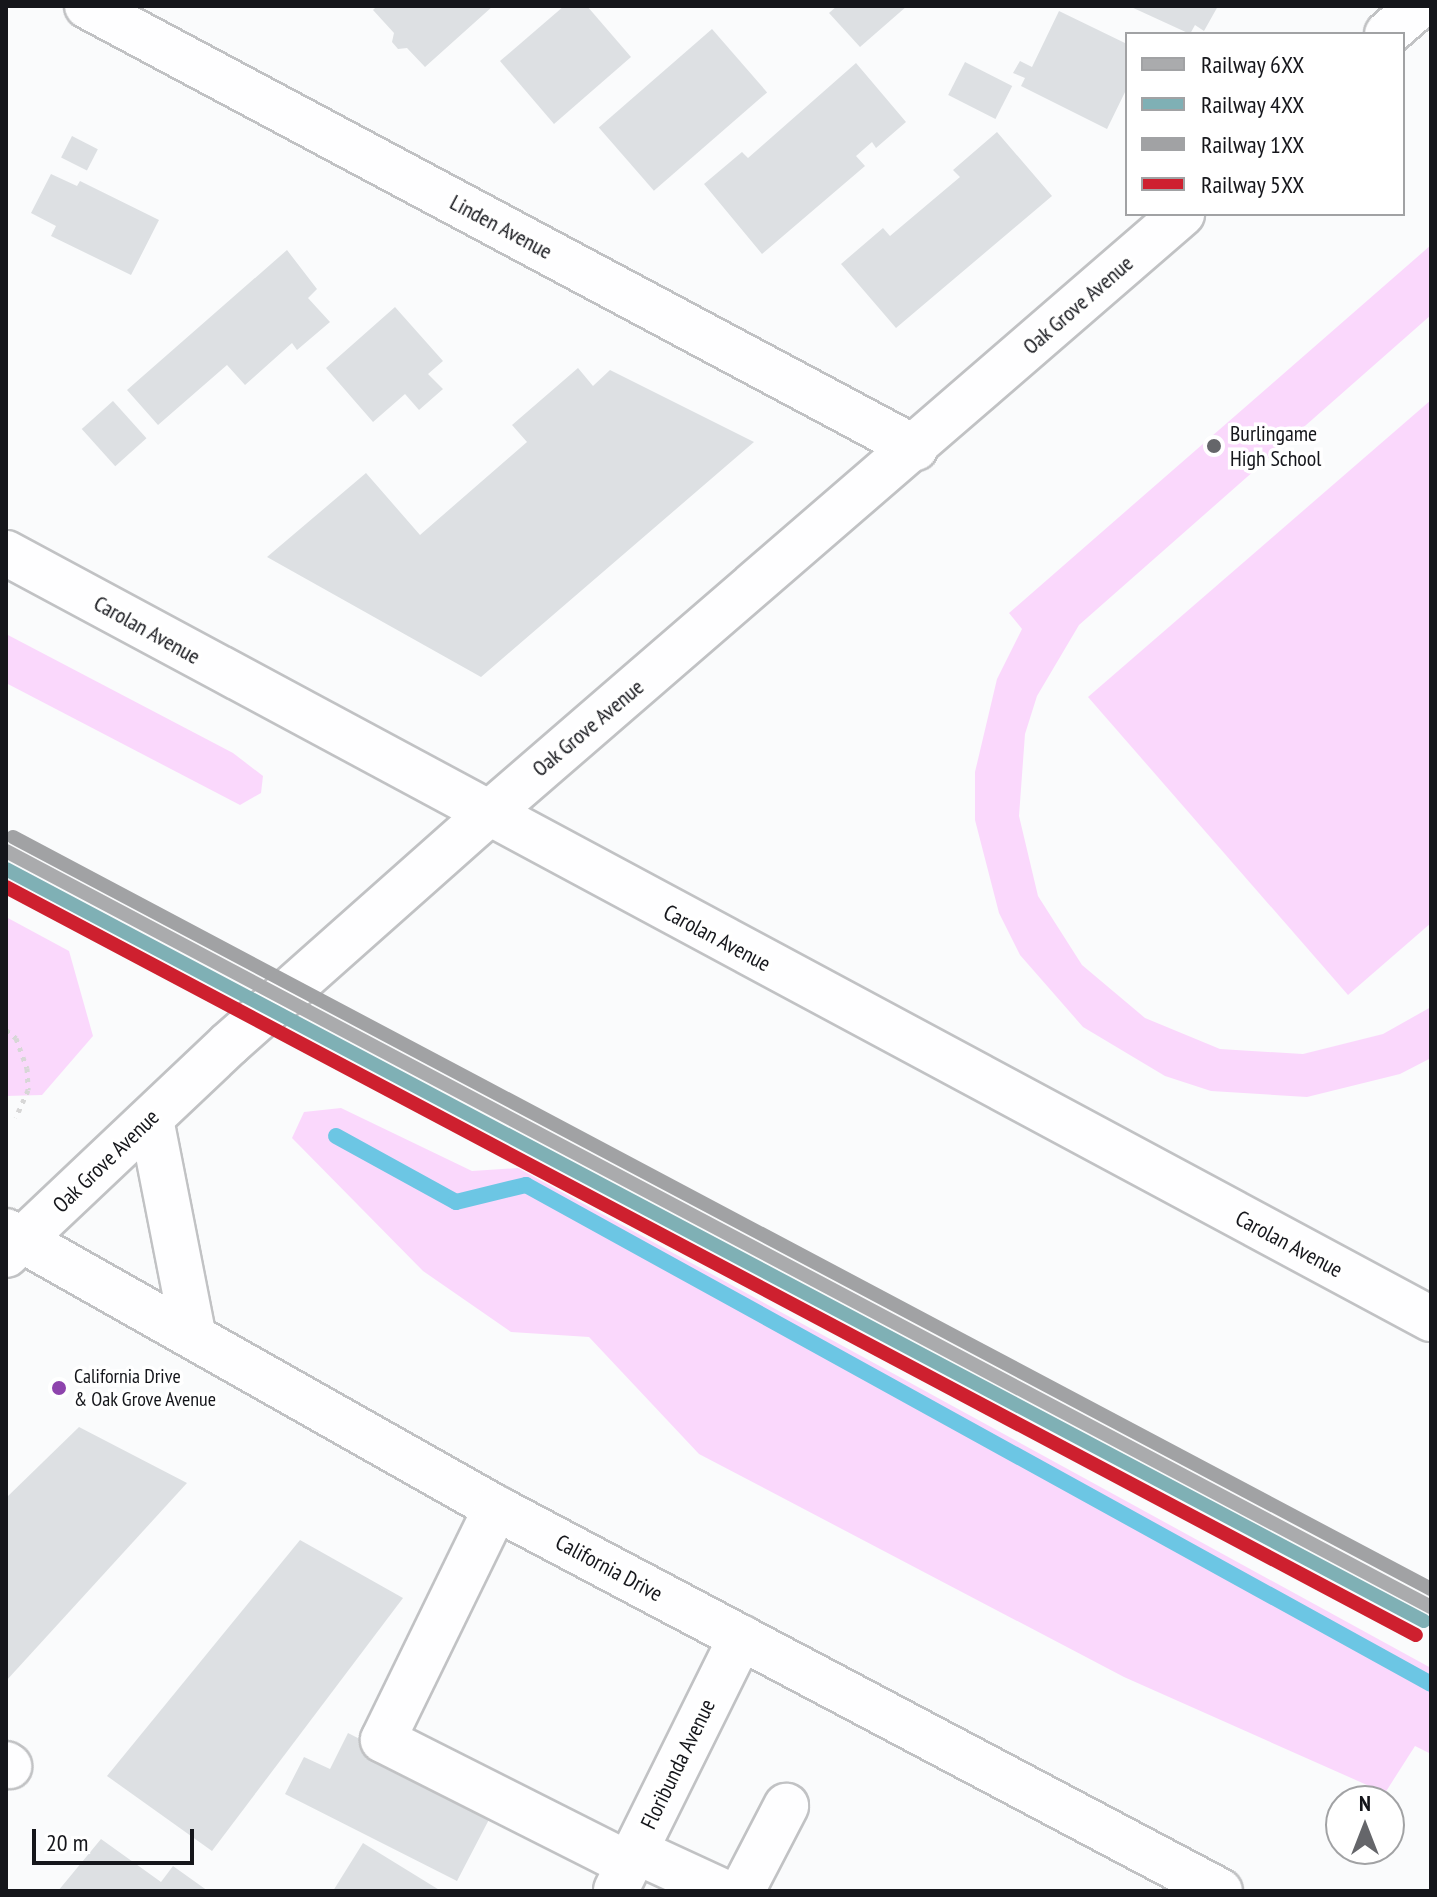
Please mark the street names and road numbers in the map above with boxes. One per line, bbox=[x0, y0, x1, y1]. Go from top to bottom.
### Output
street label: Linden Avenue bbox=[445, 189, 557, 265]
street label: Oak Grove Avenue bbox=[1017, 250, 1139, 360]
street label: Carolan Avenue bbox=[89, 590, 205, 670]
street label: Oak Grove Avenue bbox=[527, 673, 649, 783]
street label: Carolan Avenue bbox=[659, 899, 775, 977]
street label: Oak Grove Avenue bbox=[47, 1104, 165, 1218]
street label: Carolan Avenue bbox=[1231, 1205, 1347, 1283]
street label: California Drive bbox=[551, 1529, 667, 1607]
street label: Floribunda Avenue bbox=[635, 1694, 721, 1834]

